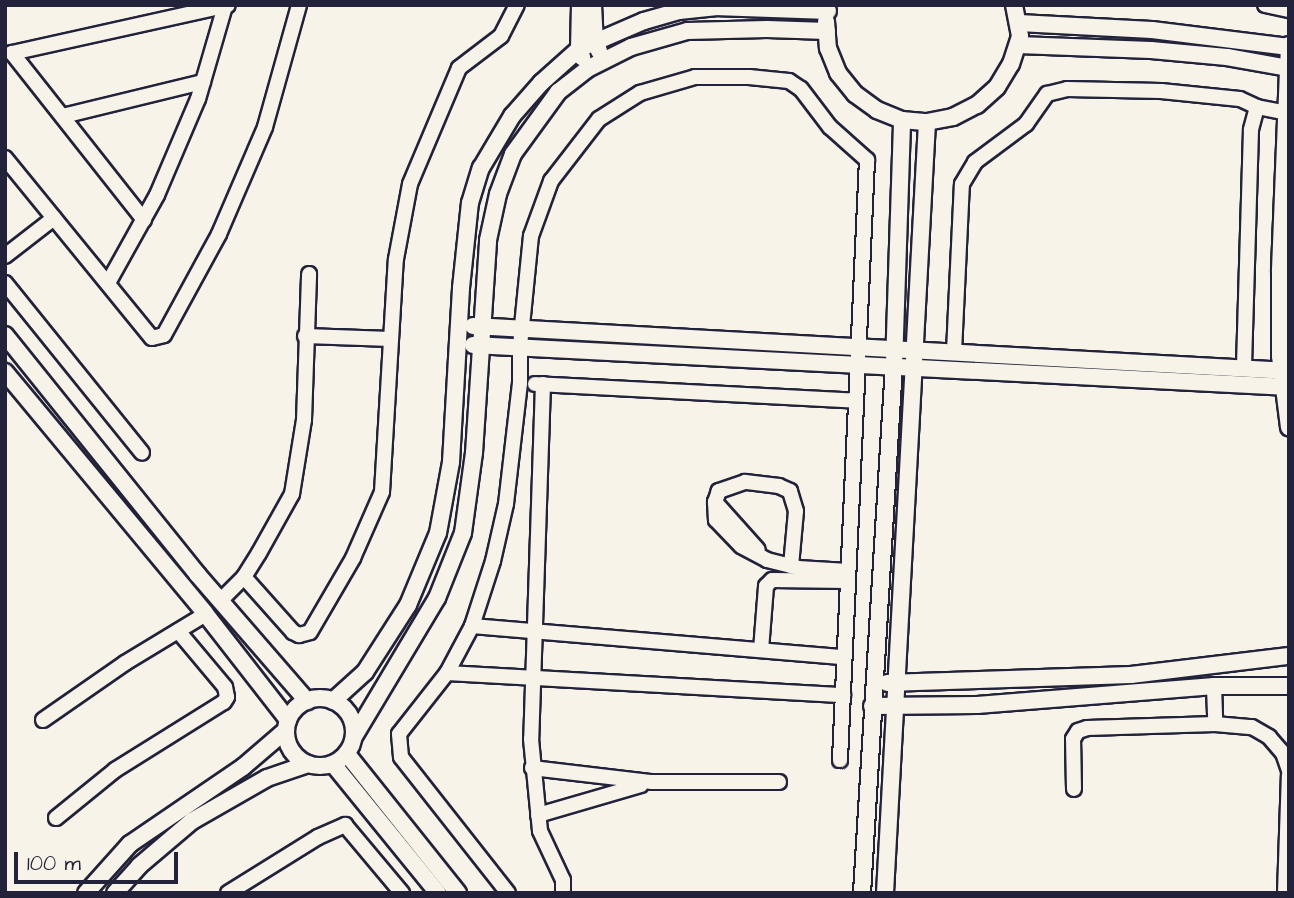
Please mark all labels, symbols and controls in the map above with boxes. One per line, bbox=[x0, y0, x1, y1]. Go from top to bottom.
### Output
scale bar bbox=[18, 838, 182, 882]
text: 100 m bbox=[27, 849, 81, 878]

